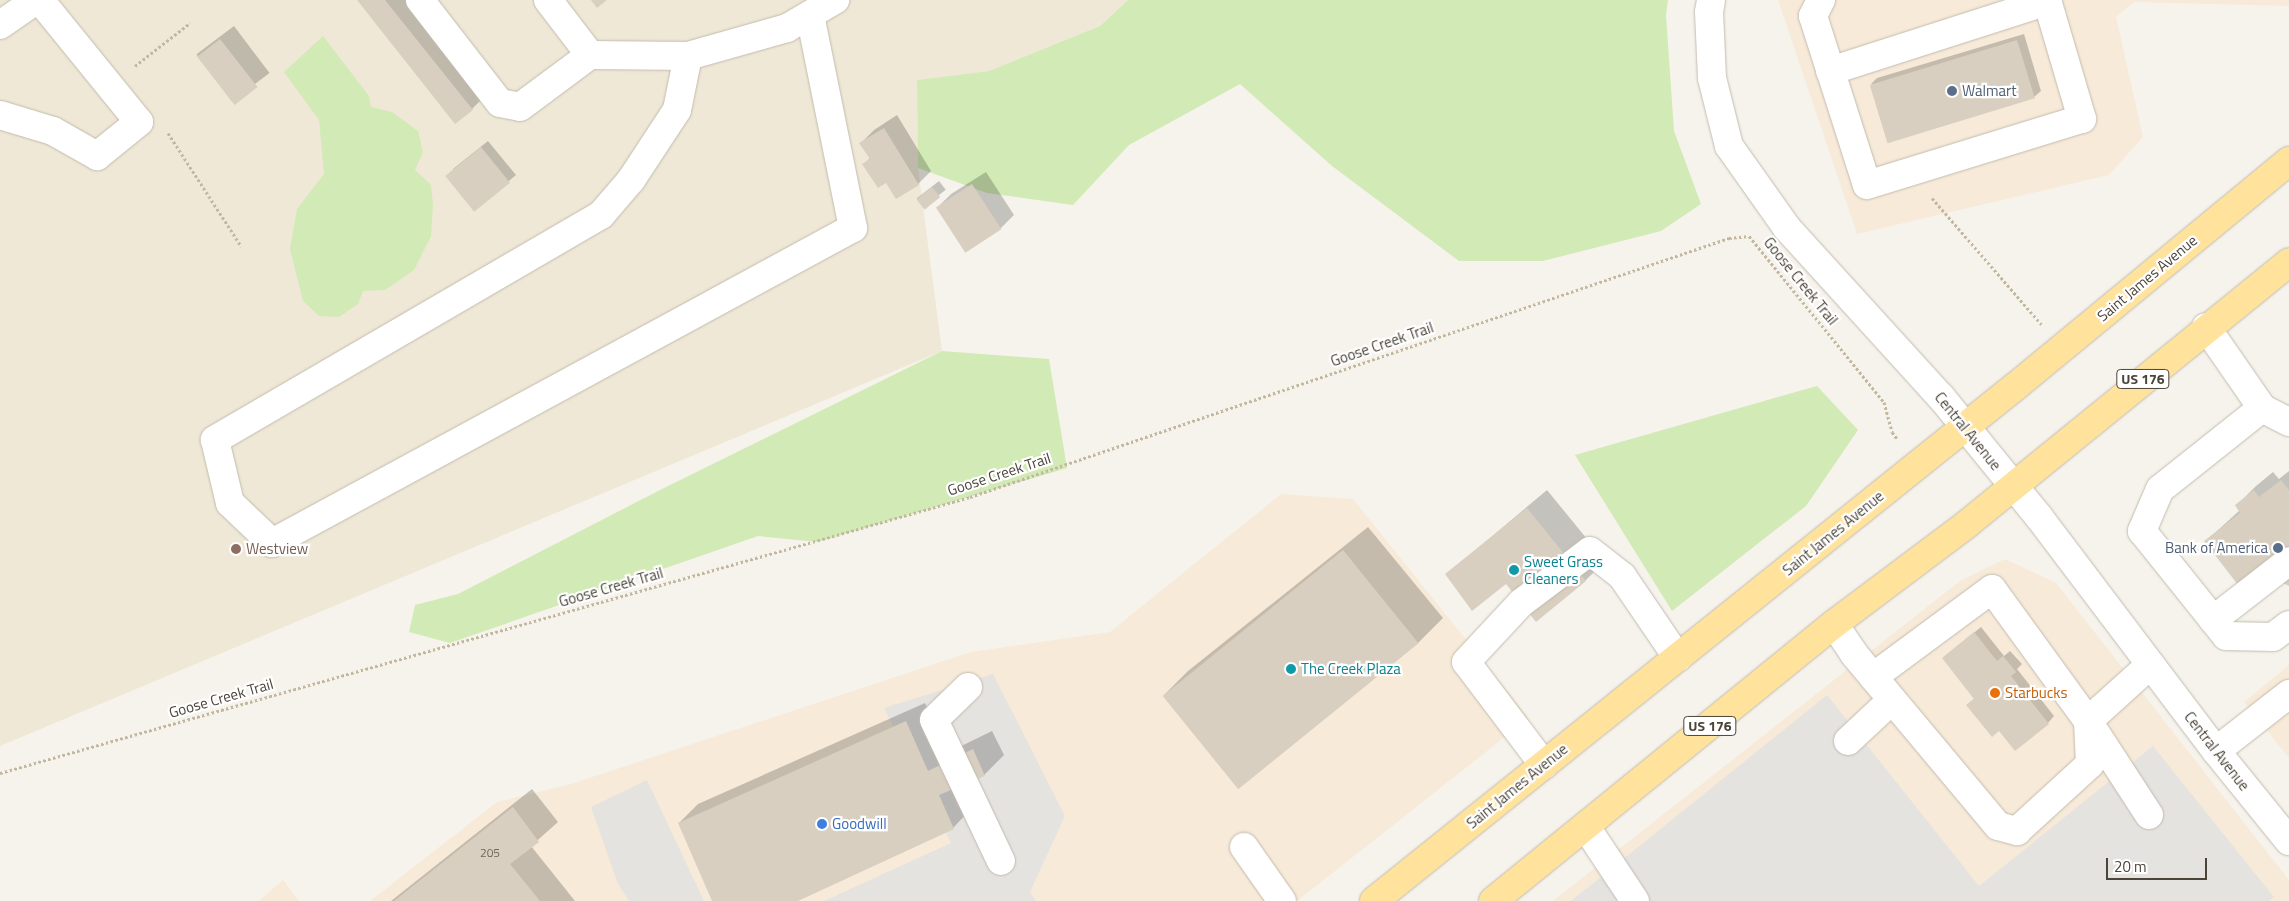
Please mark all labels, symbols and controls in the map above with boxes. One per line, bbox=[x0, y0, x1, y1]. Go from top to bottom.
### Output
place label: Walmart bbox=[1962, 82, 2017, 100]
marker: Walmart bbox=[1946, 85, 1958, 97]
street label: Saint James Avenue bbox=[2093, 231, 2201, 325]
street label: Goose Creek Trail bbox=[1760, 233, 1842, 329]
street label: Goose Creek Trail bbox=[1328, 318, 1436, 370]
road number: US 176 bbox=[2116, 368, 2170, 390]
street label: Central Avenue bbox=[1931, 388, 2005, 474]
street label: Goose Creek Trail bbox=[945, 449, 1053, 499]
street label: Saint James Avenue bbox=[1779, 487, 1887, 579]
place label: Bank of America bbox=[2165, 539, 2268, 557]
place label: Westview bbox=[246, 540, 308, 558]
marker: Bank of America bbox=[2272, 542, 2284, 554]
marker: Westview bbox=[230, 543, 242, 555]
place label: Sweet Grass Cleaners bbox=[1524, 552, 1603, 587]
street label: Goose Creek Trail bbox=[557, 563, 665, 611]
marker: Sweet Grass Cleaners bbox=[1508, 564, 1520, 576]
place label: The Creek Plaza bbox=[1301, 660, 1401, 678]
marker: The Creek Plaza bbox=[1285, 663, 1297, 675]
street label: Goose Creek Trail bbox=[167, 674, 275, 722]
place label: Starbucks bbox=[2005, 684, 2068, 702]
marker: Starbucks bbox=[1989, 687, 2001, 699]
street label: Central Avenue bbox=[2181, 708, 2253, 794]
road number: US 176 bbox=[1682, 714, 1738, 738]
street label: Saint James Avenue bbox=[1463, 740, 1571, 832]
place label: Goodwill bbox=[832, 815, 887, 833]
marker: Goodwill bbox=[816, 818, 828, 830]
house number: 205 bbox=[480, 846, 500, 860]
scale bar bbox=[2109, 848, 2210, 880]
text: 20 m bbox=[2114, 855, 2147, 878]

